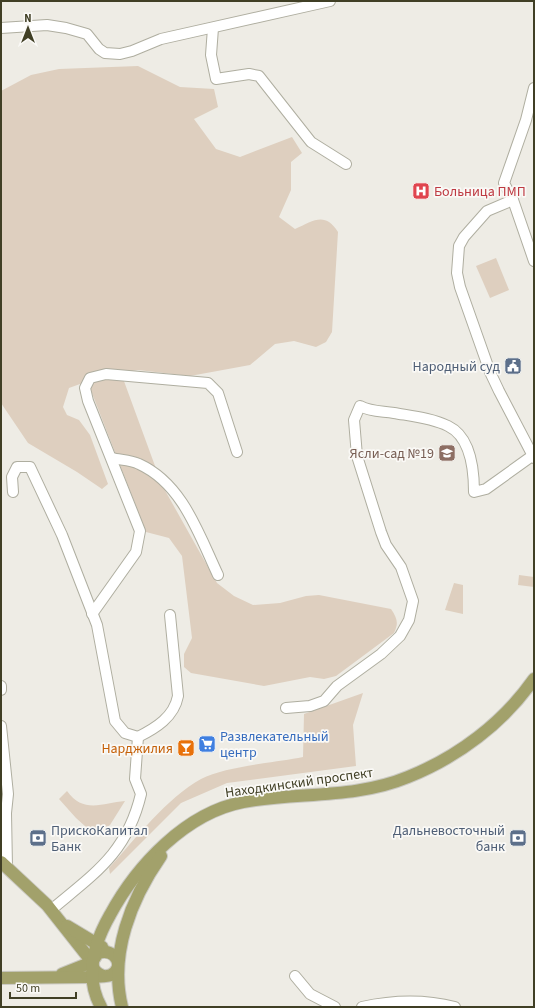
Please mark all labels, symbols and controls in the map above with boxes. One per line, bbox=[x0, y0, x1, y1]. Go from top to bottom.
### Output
north arrow bbox=[8, 8, 48, 48]
text: N bbox=[24, 11, 32, 26]
hospital icon: Больница ПМП bbox=[411, 181, 431, 201]
place label: Больница ПМП bbox=[434, 182, 526, 202]
public building icon: Народный суд bbox=[503, 356, 523, 376]
place label: Народный суд bbox=[413, 357, 501, 377]
school or university icon: Ясли-сад №19 bbox=[437, 443, 457, 463]
place label: Ясли-сад №19 bbox=[350, 444, 434, 464]
place label: Развлекательный центр bbox=[220, 727, 329, 763]
supermarket icon: Развлекательный центр bbox=[197, 734, 217, 754]
bar icon: Нарджилия bbox=[176, 738, 196, 758]
place label: Нарджилия bbox=[101, 739, 173, 759]
street label: Находкинский проспект bbox=[224, 763, 375, 803]
place label: ПрискоКапитал Банк bbox=[51, 821, 148, 857]
place label: Дальневосточный банк bbox=[393, 821, 505, 857]
bank icon: ПрискоКапитал Банк bbox=[28, 828, 48, 848]
bank icon: Дальневосточный банк bbox=[508, 828, 528, 848]
scale bar bbox=[10, 974, 76, 1000]
text: 50 m bbox=[16, 980, 40, 997]

